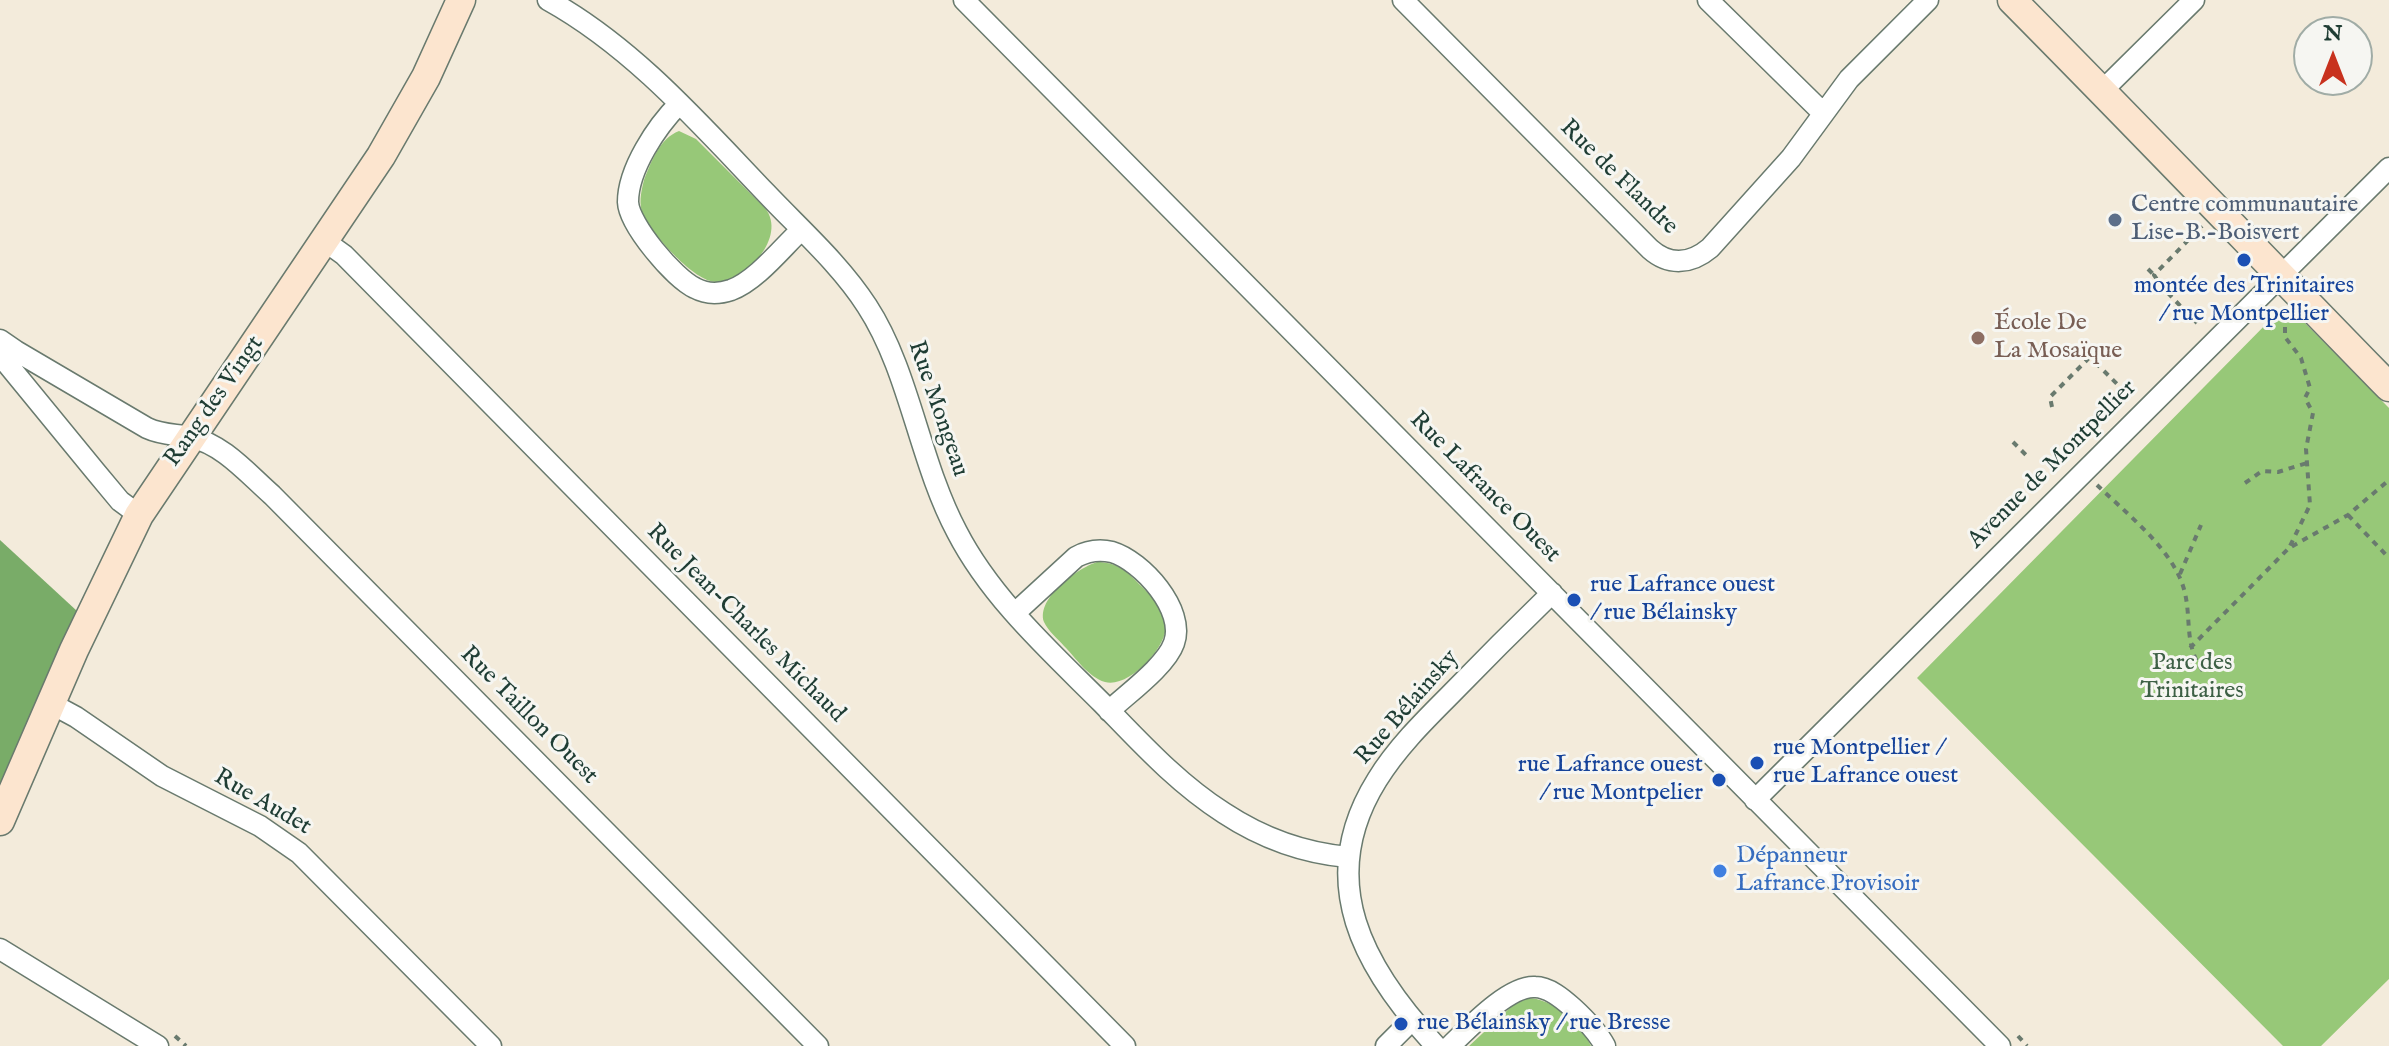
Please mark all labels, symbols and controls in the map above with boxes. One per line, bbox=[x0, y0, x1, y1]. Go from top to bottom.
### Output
north arrow bbox=[2293, 16, 2373, 96]
text: N bbox=[2323, 20, 2343, 48]
street label: Rue de Flandre bbox=[1553, 114, 1683, 242]
place label: Centre communautaire Lise-B.-Boisvert bbox=[2131, 192, 2358, 248]
marker: Centre communautaire Lise-B.-Boisvert bbox=[2106, 211, 2124, 229]
marker: montée des Trinitaires / rue Montpellier bbox=[2235, 251, 2253, 269]
place label: montée des Trinitaires / rue Montpellier bbox=[2134, 273, 2354, 329]
place label: École De La Mosaïque bbox=[1994, 310, 2122, 366]
marker: École De La Mosaïque bbox=[1969, 329, 1987, 347]
street label: Rang des Vingt bbox=[159, 331, 271, 473]
street label: Rue Mongeau bbox=[900, 337, 974, 481]
street label: Avenue de Montpellier bbox=[1963, 375, 2143, 555]
street label: Rue Lafrance Ouest bbox=[1403, 407, 1565, 569]
street label: Rue Jean-Charles Michaud bbox=[640, 519, 850, 729]
place label: rue Lafrance ouest / rue Bélainsky bbox=[1590, 572, 1775, 628]
marker: rue Lafrance ouest / rue Bélainsky bbox=[1565, 591, 1583, 609]
street label: Rue Taillon Ouest bbox=[453, 641, 603, 791]
street label: Rue Bélainsky bbox=[1350, 645, 1466, 771]
park label: Parc des Trinitaires bbox=[2140, 650, 2244, 706]
place label: rue Montpellier / rue Lafrance ouest bbox=[1773, 735, 1958, 791]
place label: rue Lafrance ouest / rue Montpelier bbox=[1518, 752, 1703, 808]
marker: rue Montpellier / rue Lafrance ouest bbox=[1748, 754, 1766, 772]
street label: Rue Audet bbox=[208, 764, 316, 842]
marker: rue Lafrance ouest / rue Montpelier bbox=[1710, 771, 1728, 789]
place label: Dépanneur Lafrance Provisoir bbox=[1736, 843, 1920, 899]
marker: Dépanneur Lafrance Provisoir bbox=[1711, 862, 1729, 880]
place label: rue Bélainsky / rue Bresse bbox=[1417, 1010, 1670, 1038]
marker: rue Bélainsky / rue Bresse bbox=[1392, 1015, 1410, 1033]

